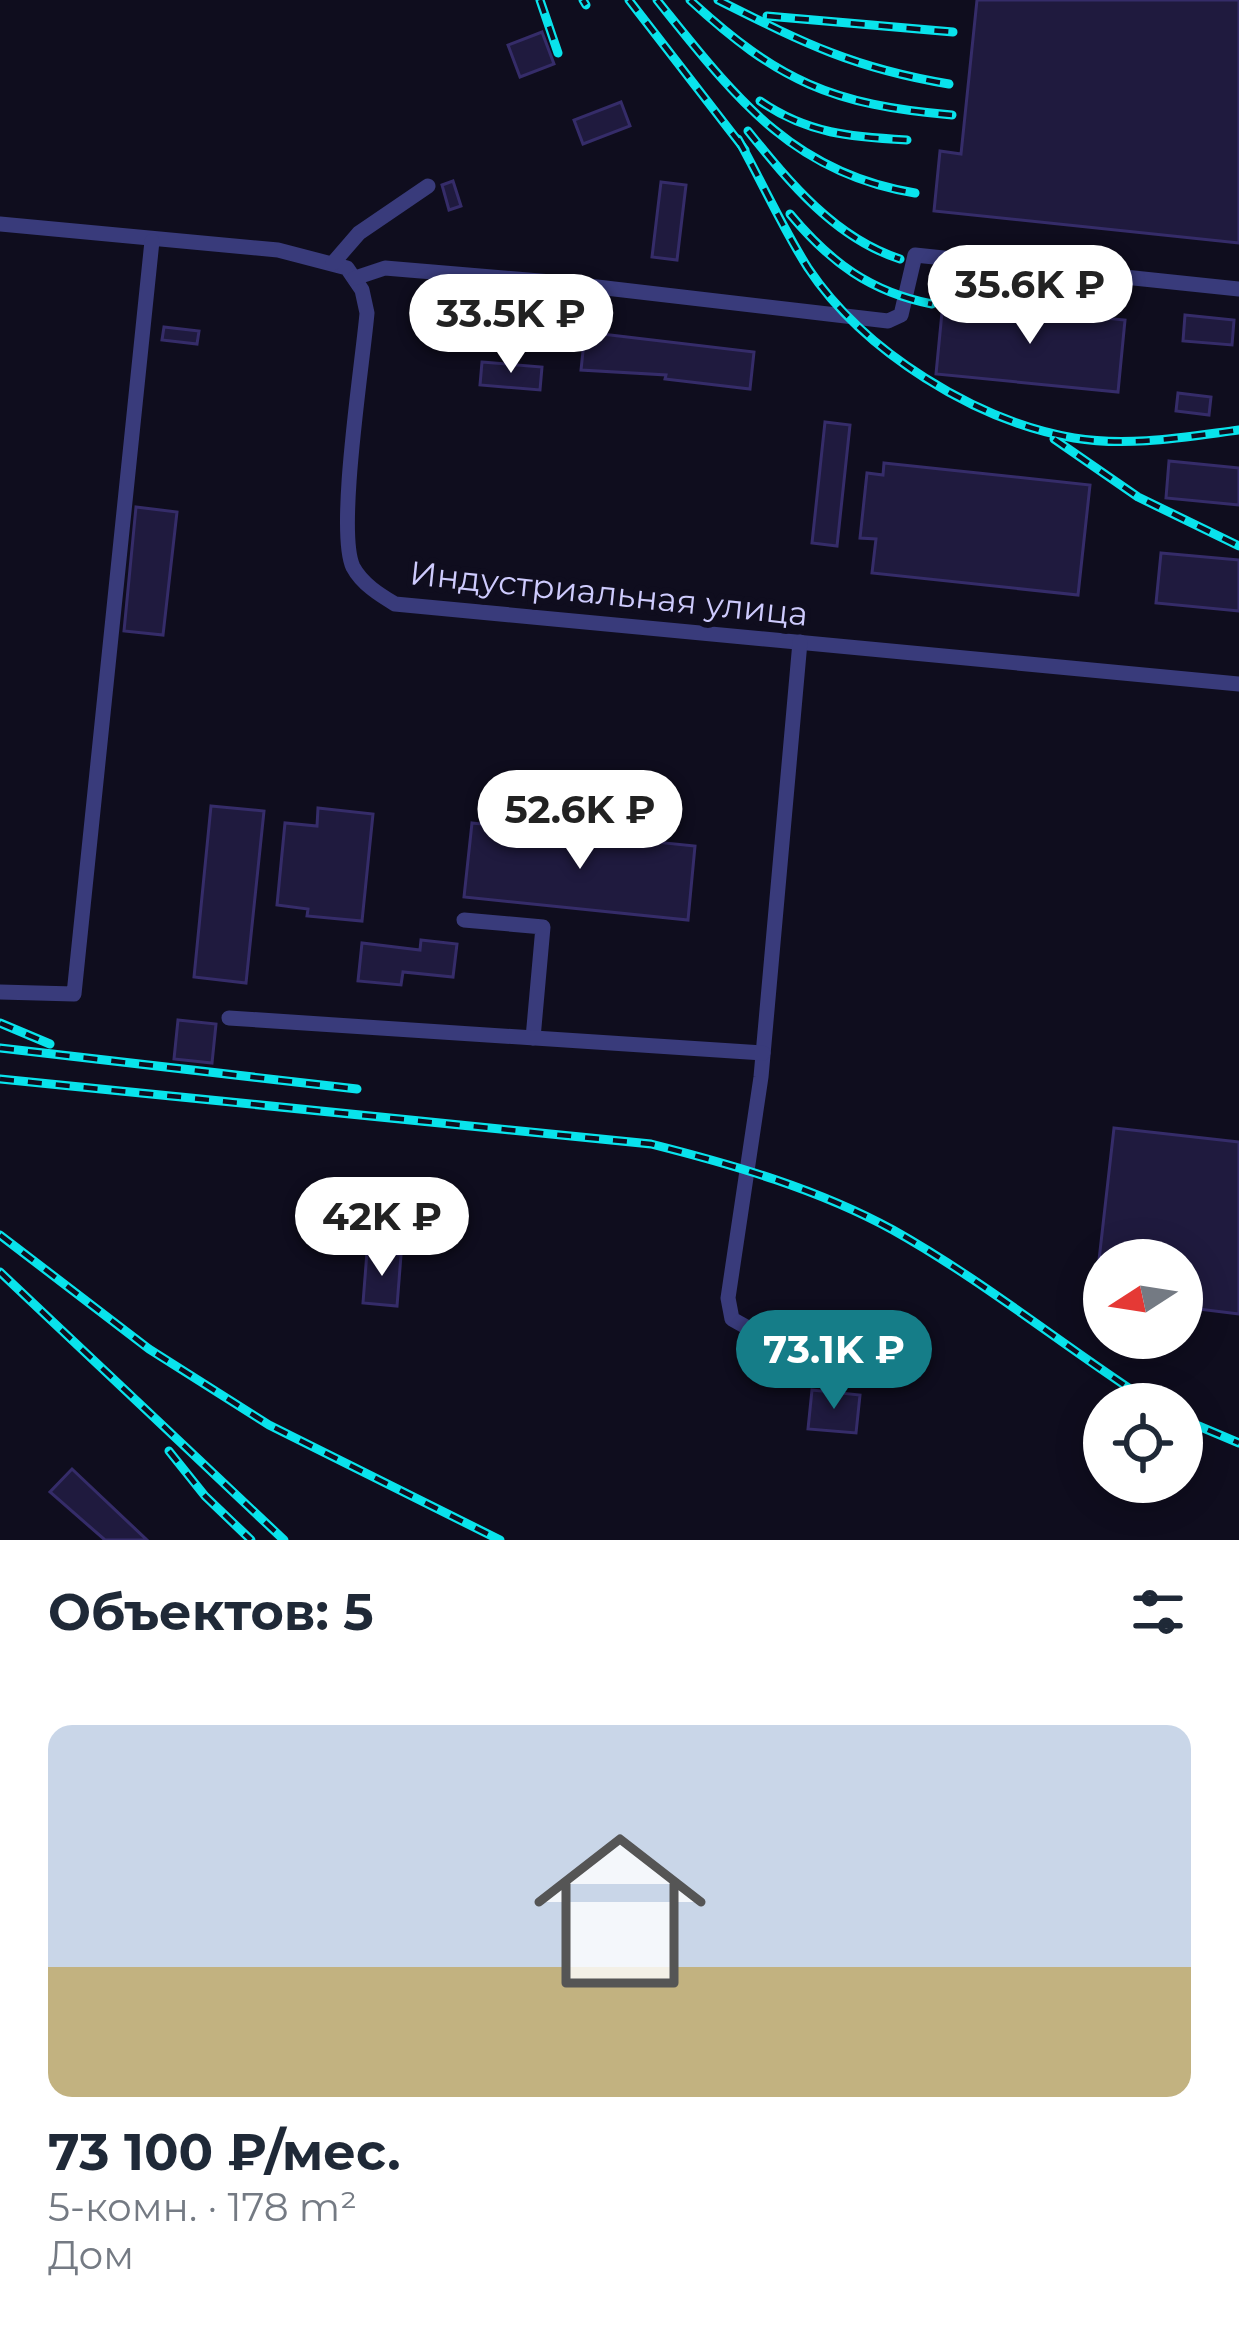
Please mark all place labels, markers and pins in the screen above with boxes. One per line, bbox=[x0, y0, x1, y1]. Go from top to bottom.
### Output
pin: 35.6K ₽ bbox=[919, 245, 1141, 347]
pin: 33.5K ₽ bbox=[400, 274, 622, 376]
pin: 52.6K ₽ bbox=[469, 770, 691, 872]
pin: 42K ₽ bbox=[298, 1177, 466, 1279]
pin: 73.1K ₽ bbox=[723, 1310, 945, 1412]

